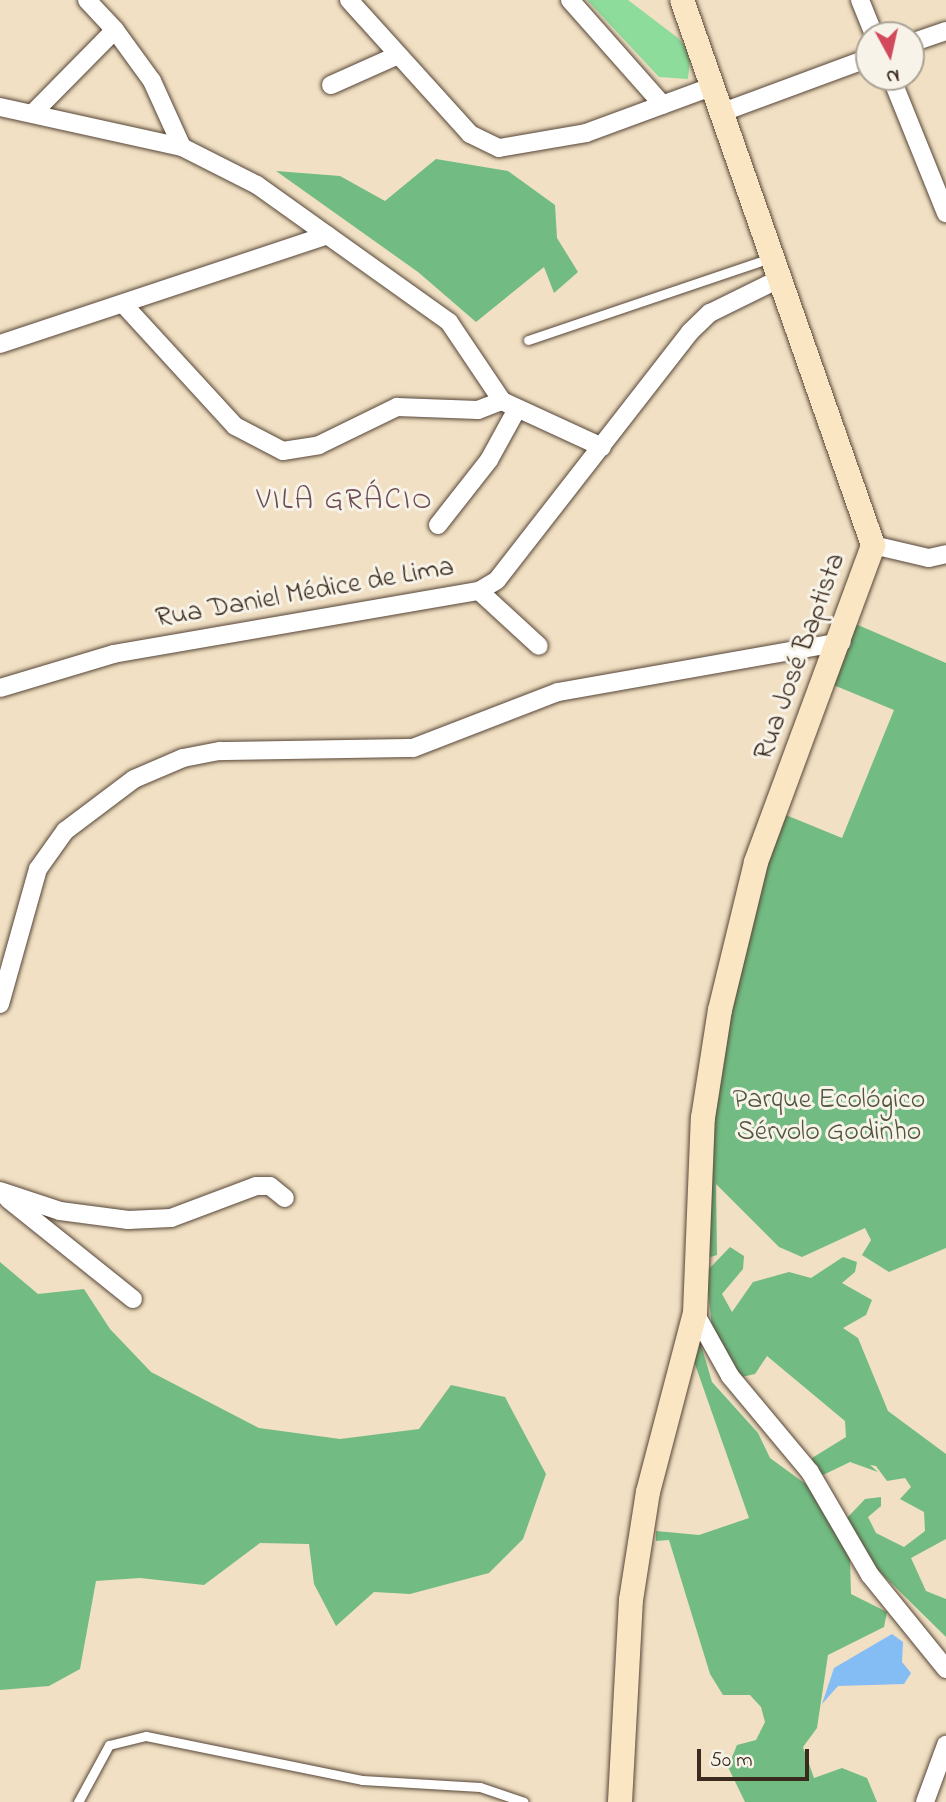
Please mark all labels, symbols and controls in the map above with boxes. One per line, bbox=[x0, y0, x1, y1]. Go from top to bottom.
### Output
north arrow bbox=[855, 21, 925, 91]
text: N bbox=[884, 61, 901, 90]
district label: VILA GRÁCIO bbox=[258, 483, 432, 519]
street label: Rua José Baptista bbox=[748, 549, 854, 765]
street label: Rua Daniel Médice de Lima bbox=[153, 551, 457, 637]
park label: Parque Ecológico Sérvolo Godinho bbox=[733, 1084, 925, 1150]
scale bar bbox=[701, 1736, 813, 1780]
text: 50 m bbox=[710, 1746, 753, 1776]

